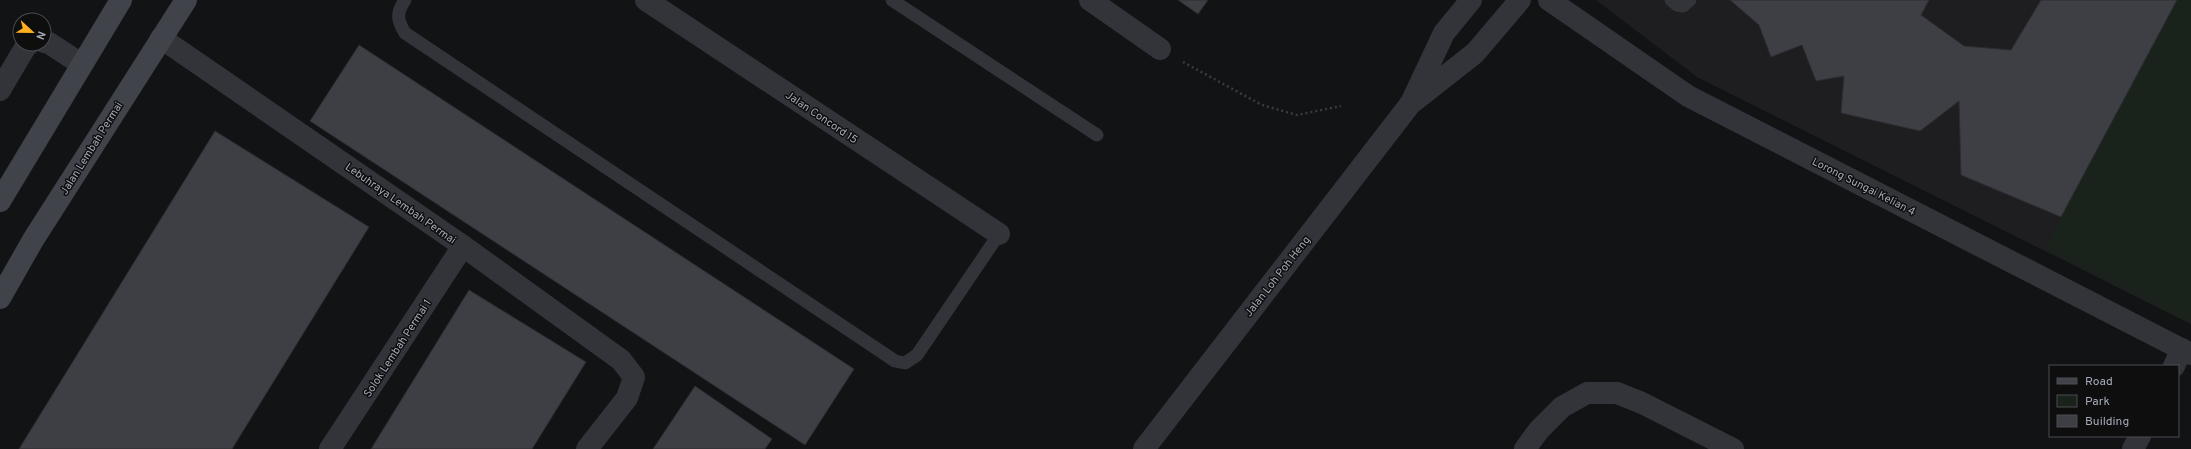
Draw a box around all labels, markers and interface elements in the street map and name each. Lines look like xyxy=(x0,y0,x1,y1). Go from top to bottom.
north arrow xyxy=(12,12,52,52)
text: N xyxy=(32,29,48,42)
street label: Jalan Concord 15 xyxy=(783,88,860,147)
street label: Jalan Lembah Permai xyxy=(58,99,126,198)
street label: Lorong Sungai Kelian 4 xyxy=(1809,155,1918,219)
street label: Lebuhraya Lembah Permai xyxy=(342,160,459,247)
street label: Jalan Loh Poh Heng xyxy=(1242,233,1314,320)
street label: Solok Lembah Permai 1 xyxy=(361,297,435,400)
legend xyxy=(2049,365,2179,437)
text: Road xyxy=(2085,374,2113,390)
text: Park xyxy=(2085,394,2110,410)
text: Building xyxy=(2085,414,2129,430)

